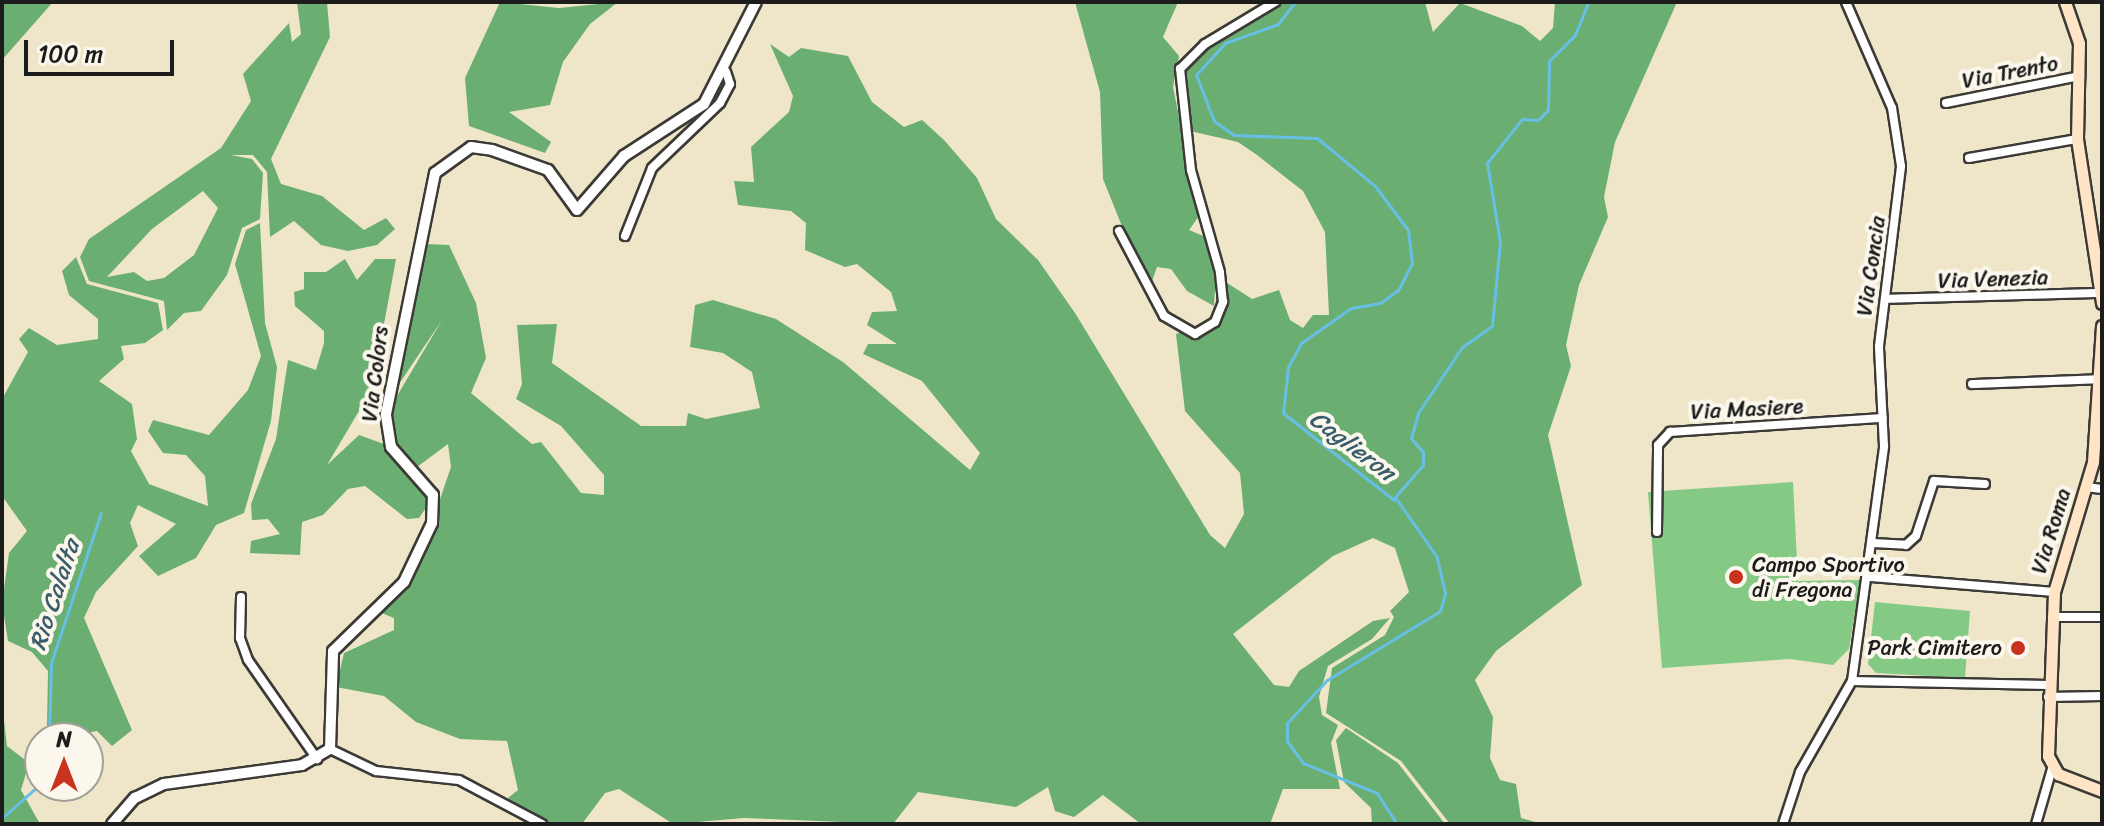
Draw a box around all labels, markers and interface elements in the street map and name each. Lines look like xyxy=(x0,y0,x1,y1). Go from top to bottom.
scale bar xyxy=(28,24,178,74)
text: 100 m xyxy=(38,33,103,75)
street label: Via Trento xyxy=(1959,50,2061,94)
street label: Via Concia xyxy=(1851,214,1891,318)
street label: Via Venezia xyxy=(1938,264,2048,294)
street label: Via Colors xyxy=(356,325,394,423)
street label: Via Masiere xyxy=(1690,393,1804,425)
water label: Caglieron xyxy=(1304,405,1400,487)
street label: Via Roma xyxy=(2025,485,2077,577)
water label: Rio Calalta xyxy=(24,536,86,654)
place label: Campo Sportivo di Fregona xyxy=(1752,551,1904,602)
marker: Campo Sportivo di Fregona xyxy=(1727,568,1745,586)
place label: Park Cimitero xyxy=(1868,635,2002,661)
marker: Park Cimitero xyxy=(2009,639,2027,657)
text: N xyxy=(56,720,72,759)
north arrow xyxy=(24,722,104,802)

